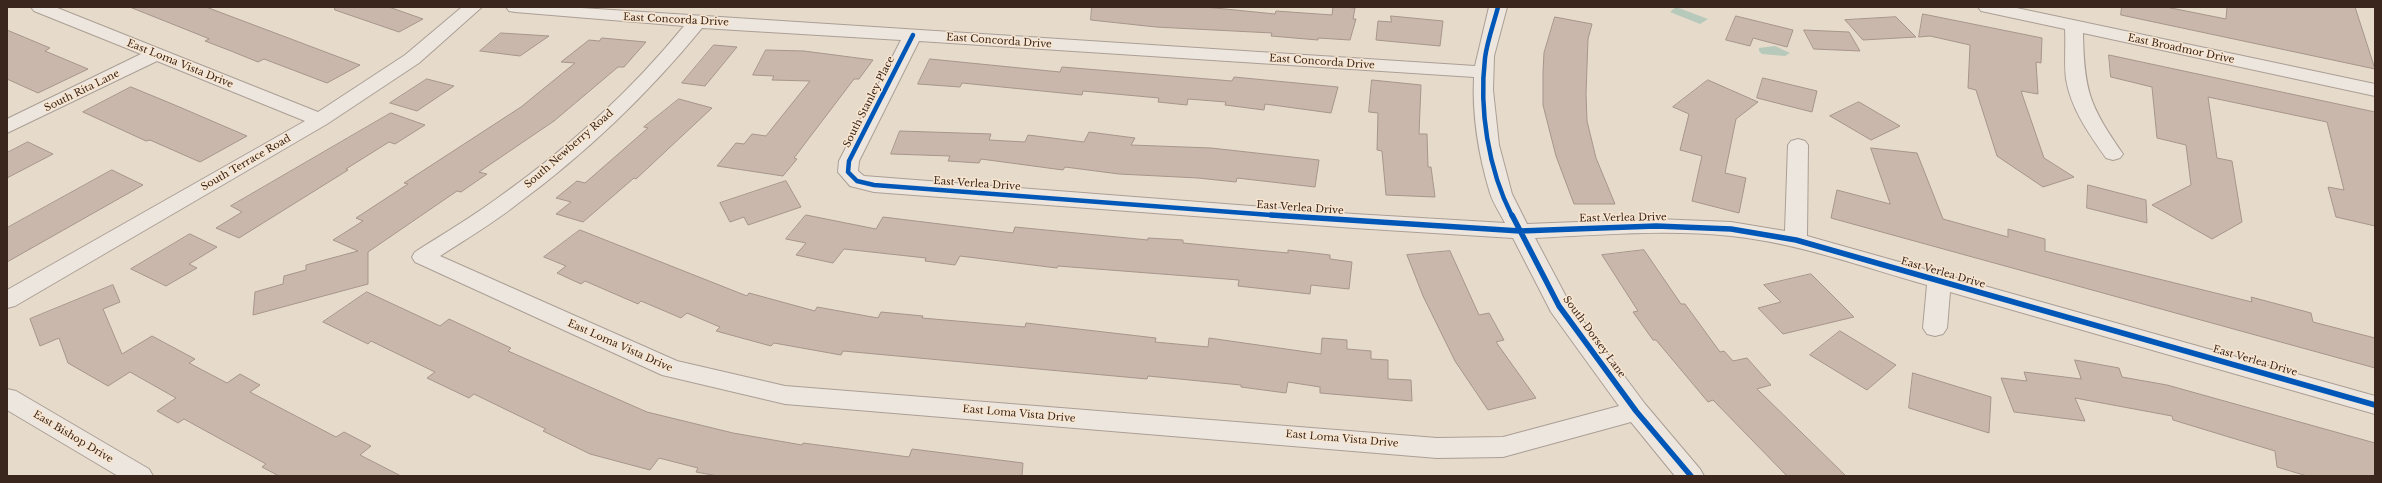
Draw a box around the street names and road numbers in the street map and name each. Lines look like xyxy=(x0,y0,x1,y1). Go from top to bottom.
street label: East Concorda Drive xyxy=(623,11,729,29)
street label: East Concorda Drive xyxy=(946,31,1052,51)
street label: East Broadmor Drive xyxy=(2127,32,2235,66)
street label: East Loma Vista Drive xyxy=(125,37,235,91)
street label: East Concorda Drive xyxy=(1269,52,1375,72)
street label: South Stanley Place xyxy=(841,54,897,150)
street label: South Rita Lane xyxy=(42,68,122,114)
street label: South Newberry Road xyxy=(522,107,616,191)
street label: South Terrace Road xyxy=(199,132,293,194)
street label: East Verlea Drive xyxy=(933,175,1021,193)
street label: East Verlea Drive xyxy=(1256,199,1344,217)
street label: East Verlea Drive xyxy=(1579,211,1667,225)
street label: East Verlea Drive xyxy=(1899,255,1987,291)
street label: South Dorsey Lane xyxy=(1560,294,1628,380)
street label: East Loma Vista Drive xyxy=(566,317,674,375)
street label: East Verlea Drive xyxy=(2211,343,2299,379)
street label: East Loma Vista Drive xyxy=(962,403,1076,425)
street label: East Bishop Drive xyxy=(31,408,115,466)
street label: East Loma Vista Drive xyxy=(1285,428,1399,450)

